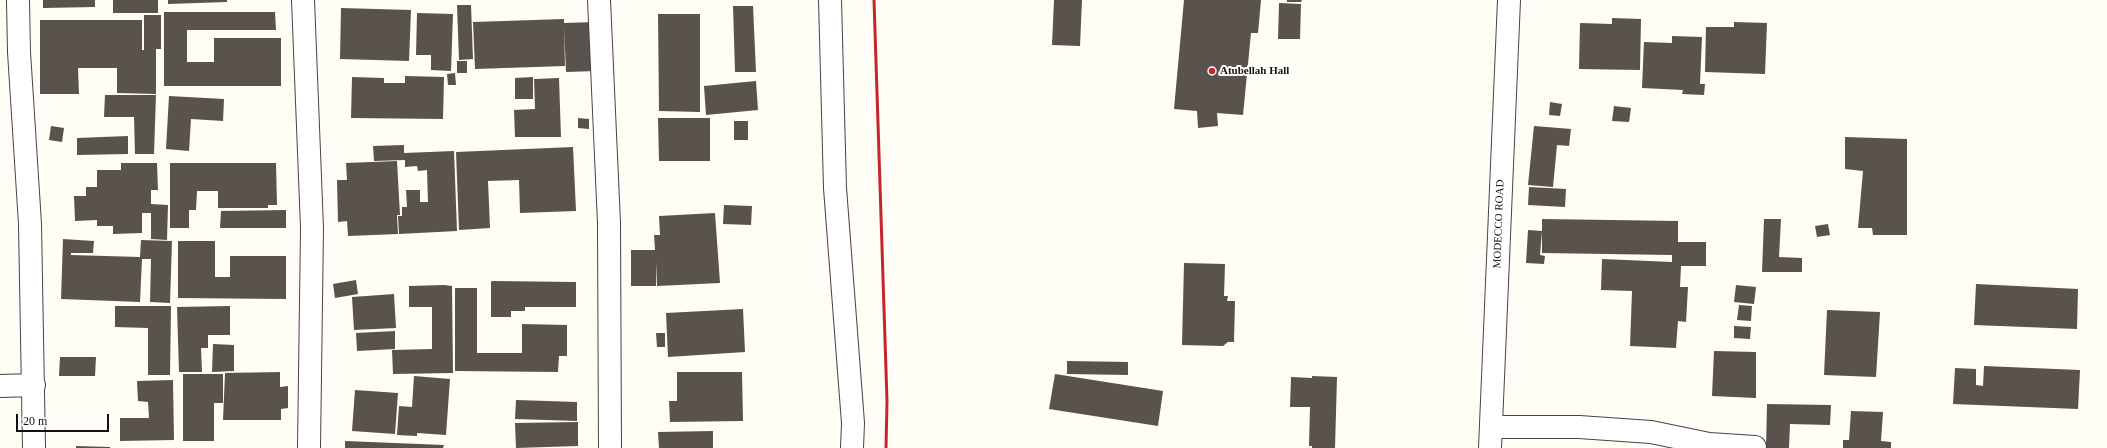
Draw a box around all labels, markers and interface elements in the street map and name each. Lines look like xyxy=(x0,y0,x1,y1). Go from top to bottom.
place label: Atubellah Hall xyxy=(1220,64,1289,78)
marker: Atubellah Hall xyxy=(1207,66,1217,76)
street label: MODECCO ROAD xyxy=(1491,179,1507,269)
scale bar xyxy=(18,406,111,432)
text: 20 m xyxy=(23,414,47,428)

